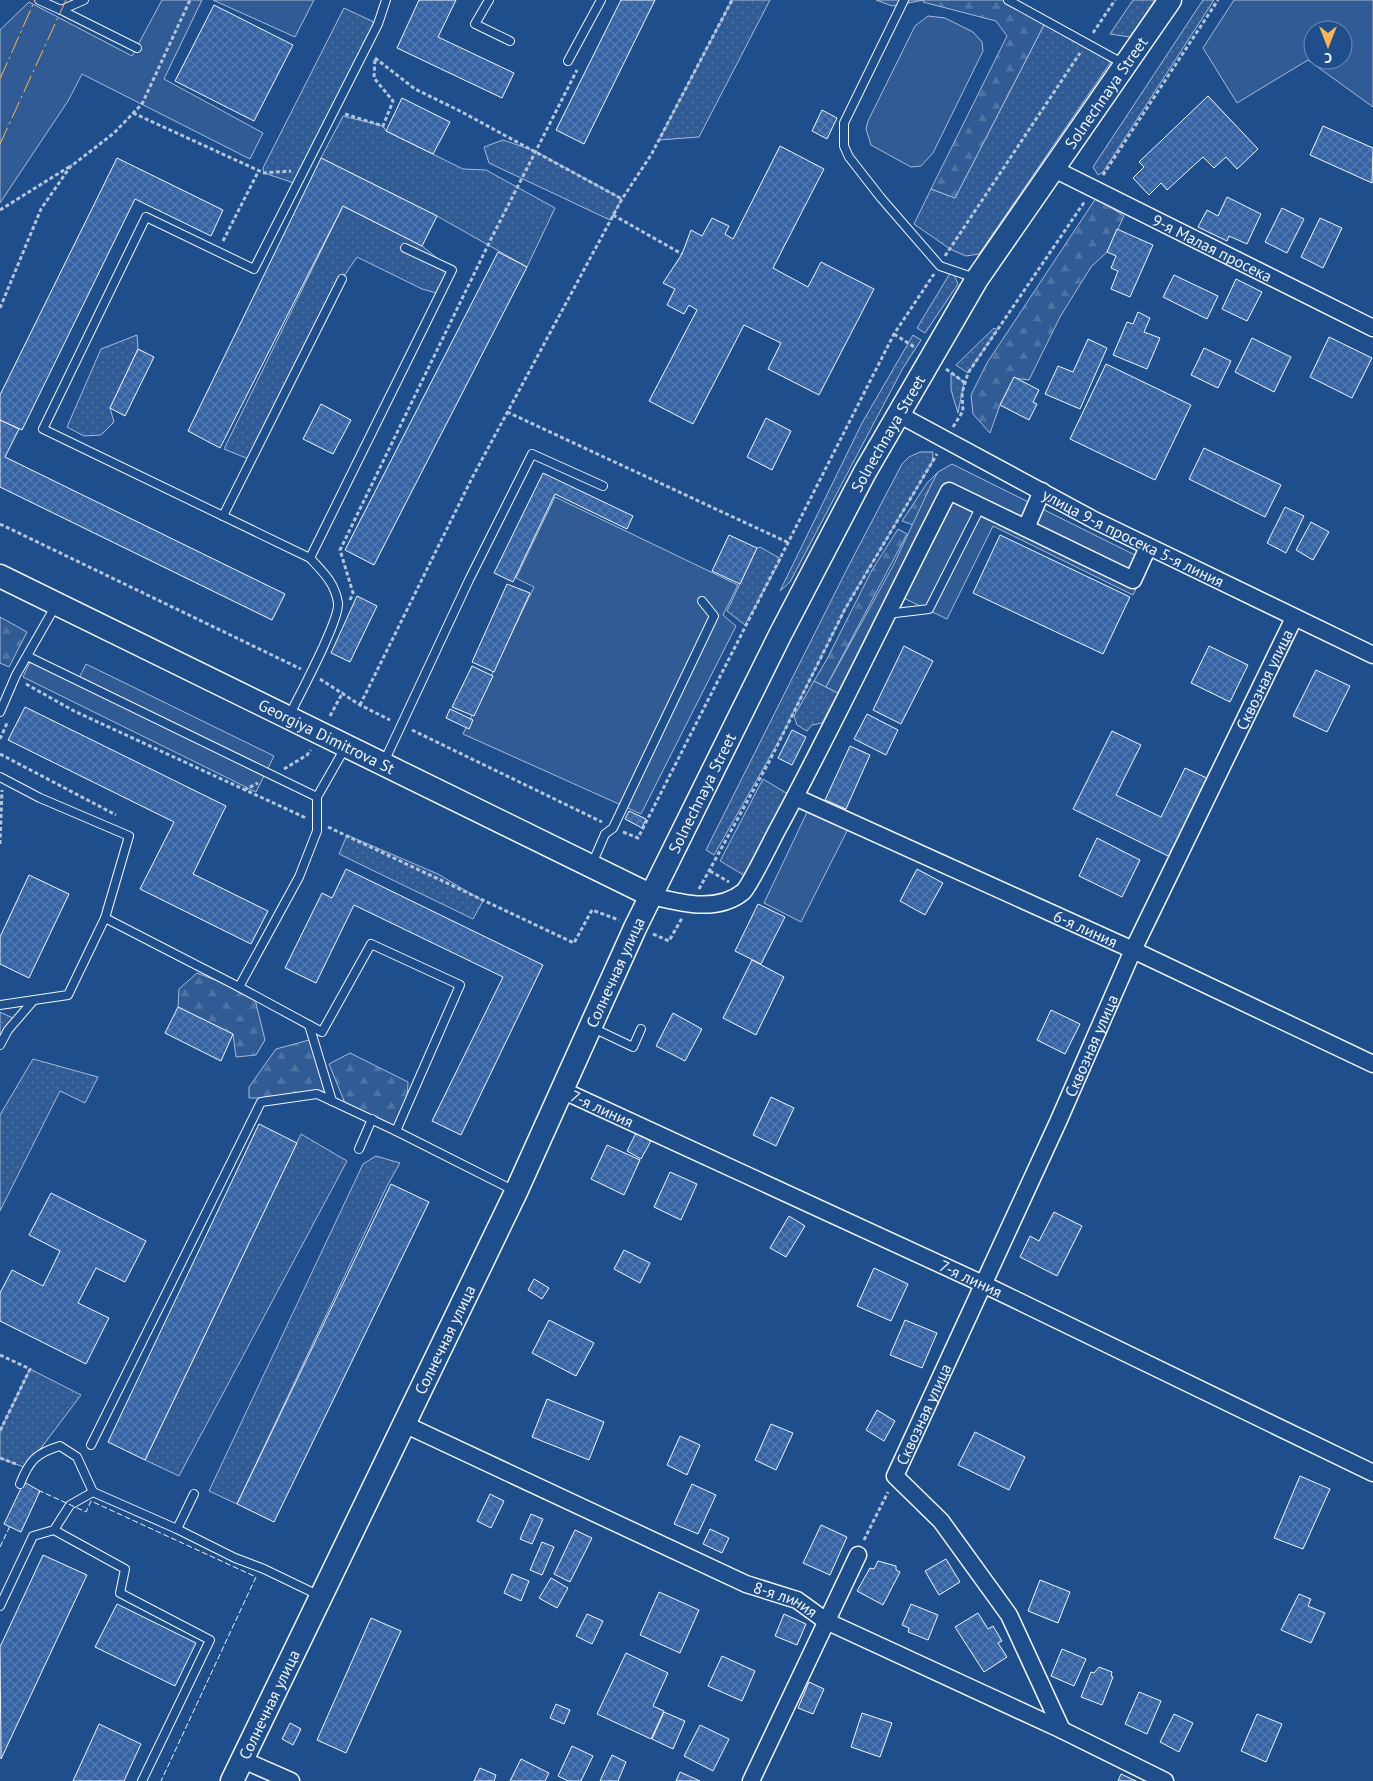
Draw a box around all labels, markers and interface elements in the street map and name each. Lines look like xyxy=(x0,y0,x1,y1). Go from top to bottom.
north arrow xyxy=(1303,20,1353,70)
street label: Solnechnaya Street xyxy=(1060,32,1152,152)
text: С xyxy=(1324,49,1332,67)
street label: 9-я Малая просека xyxy=(1149,210,1275,286)
street label: Solnechnaya Street xyxy=(846,371,929,495)
street label: улица 9-я просека 5-я линия xyxy=(1039,484,1227,591)
street label: Сквозная улица xyxy=(1231,626,1297,733)
street label: Georgiya Dimitrova St xyxy=(255,694,399,779)
street label: Solnechnaya Street xyxy=(664,729,740,857)
street label: 6-я линия xyxy=(1050,905,1121,952)
street label: Солнечная улица xyxy=(582,914,649,1031)
street label: Сквозная улица xyxy=(1060,991,1122,1100)
street label: 7-я линия xyxy=(567,1085,637,1132)
street label: 7-я линия xyxy=(936,1255,1006,1302)
street label: Солнечная улица xyxy=(410,1282,480,1398)
street label: Сквозная улица xyxy=(891,1360,955,1468)
street label: 8-я линия xyxy=(751,1577,822,1622)
street label: Солнечная улица xyxy=(234,1647,304,1762)

